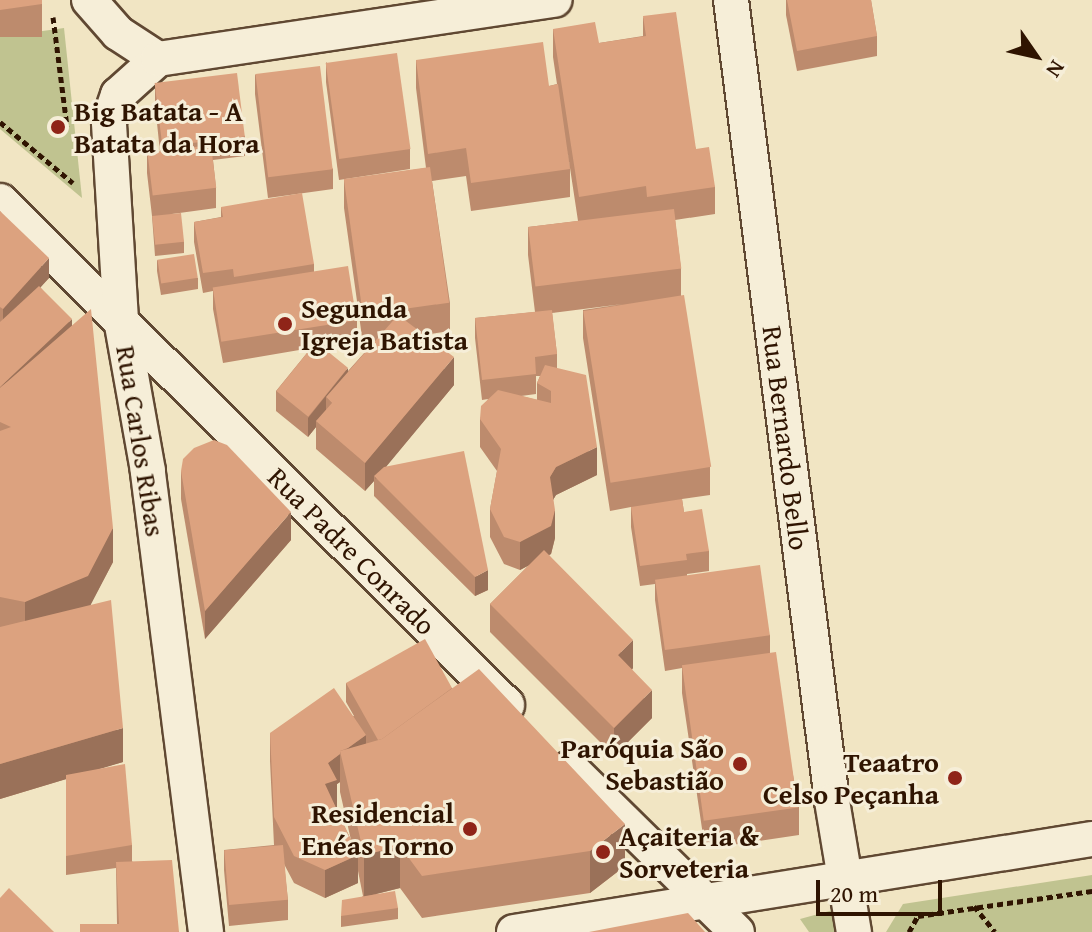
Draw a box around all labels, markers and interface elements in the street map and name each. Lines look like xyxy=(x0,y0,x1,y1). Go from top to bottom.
north arrow xyxy=(996,16,1076,96)
text: N xyxy=(1039,54,1073,84)
place label: Big Batata - A Batata da Hora xyxy=(74,94,260,160)
marker: Big Batata - A Batata da Hora xyxy=(49,118,67,136)
place label: Segunda Igreja Batista xyxy=(301,291,468,357)
marker: Segunda Igreja Batista xyxy=(276,315,294,333)
street label: Rua Bernardo Bello xyxy=(756,324,816,552)
street label: Rua Carlos Ribas xyxy=(109,343,173,539)
street label: Rua Padre Conrado xyxy=(261,460,443,642)
place label: Paróquia São Sebastião xyxy=(561,731,724,797)
place label: Teaatro Celso Peçanha xyxy=(763,745,939,811)
marker: Paróquia São Sebastião xyxy=(731,755,749,773)
marker: Teaatro Celso Peçanha xyxy=(946,769,964,787)
place label: Residencial Enéas Torno xyxy=(302,796,454,862)
place label: Açaiteria & Sorveteria xyxy=(619,819,759,885)
marker: Residencial Enéas Torno xyxy=(461,820,479,838)
marker: Açaiteria & Sorveteria xyxy=(594,843,612,861)
scale bar xyxy=(820,864,946,914)
text: 20 m xyxy=(830,876,878,911)

